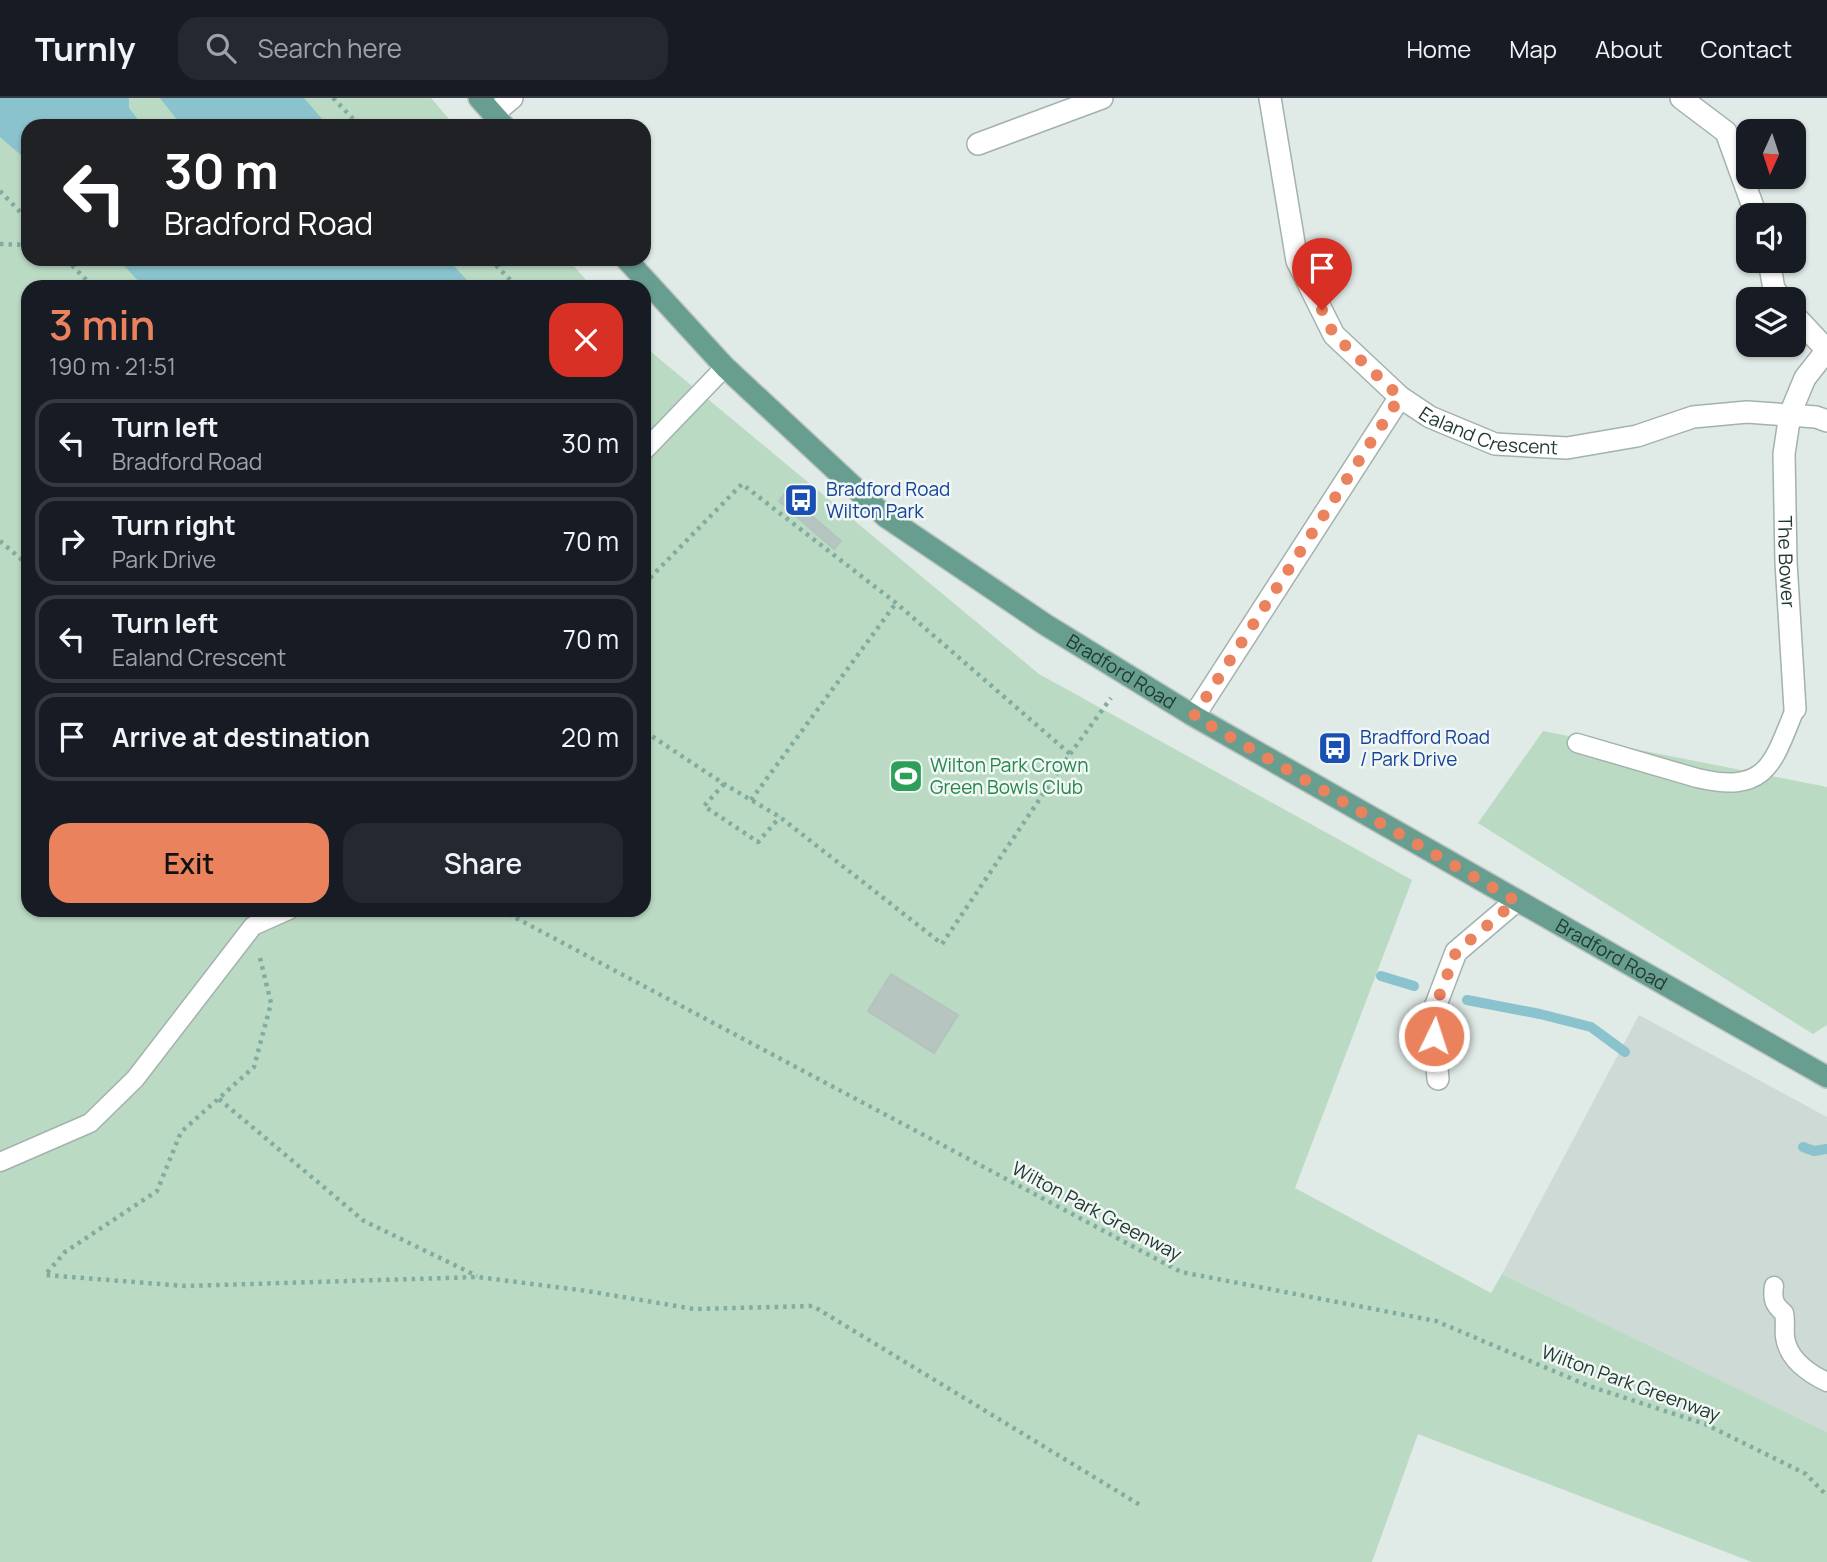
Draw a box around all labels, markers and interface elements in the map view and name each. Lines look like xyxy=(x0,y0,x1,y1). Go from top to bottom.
search box xyxy=(178,17,668,80)
text: Turnly xyxy=(35,26,136,71)
icon: search xyxy=(202,29,240,67)
text: Search here xyxy=(258,30,402,66)
text: Home xyxy=(1406,32,1471,65)
text: Map xyxy=(1509,32,1557,65)
text: About xyxy=(1595,32,1663,65)
text: Contact xyxy=(1701,32,1792,65)
north arrow xyxy=(1736,119,1806,189)
map controls xyxy=(1736,119,1806,357)
text: 30 m xyxy=(164,137,279,204)
icon: left xyxy=(49,147,140,238)
text: Bradford Road xyxy=(164,201,373,245)
button: sound xyxy=(1736,203,1806,273)
pin xyxy=(1292,238,1352,310)
icon: arrive xyxy=(1303,249,1341,287)
button: layers xyxy=(1736,287,1806,357)
text: 3 min xyxy=(49,295,155,353)
button: close xyxy=(549,303,623,377)
text: 190 m · 21:51 xyxy=(49,350,176,382)
street label: Ealand Crescent xyxy=(1414,400,1559,460)
text: Turn left xyxy=(112,409,219,445)
icon: left xyxy=(53,424,91,462)
text: 30 m xyxy=(562,425,619,461)
text: Bradford Road xyxy=(112,445,262,477)
place label: Bradford Road Wilton Park xyxy=(826,476,950,524)
bus stop icon: Bradford Road Wilton Park xyxy=(782,481,820,519)
text: Turn right xyxy=(112,507,236,543)
street label: The Bower xyxy=(1772,515,1802,609)
icon: right xyxy=(53,522,91,560)
text: 70 m xyxy=(563,523,619,559)
text: Park Drive xyxy=(112,543,216,575)
text: Turn left xyxy=(112,605,219,641)
icon: left xyxy=(53,620,91,658)
text: 70 m xyxy=(563,621,619,657)
street label: Bradford Road xyxy=(1062,628,1181,715)
text: Ealand Crescent xyxy=(112,641,286,673)
icon: arrive xyxy=(53,718,91,756)
text: Arrive at destination xyxy=(112,719,370,755)
text: 20 m xyxy=(561,719,619,755)
place label: Bradfford Road / Park Drive xyxy=(1360,724,1490,772)
bus stop icon: Bradfford Road / Park Drive xyxy=(1316,729,1354,767)
place label: Wilton Park Crown Green Bowls Club xyxy=(930,752,1088,800)
sports icon: Wilton Park Crown Green Bowls Club xyxy=(887,757,925,795)
button: Exit xyxy=(49,823,329,903)
button: Share xyxy=(343,823,623,903)
street label: Bradford Road xyxy=(1551,912,1672,996)
position arrow xyxy=(1397,999,1471,1073)
street label: Wilton Park Greenway xyxy=(1008,1155,1186,1267)
street label: Wilton Park Greenway xyxy=(1538,1339,1724,1427)

